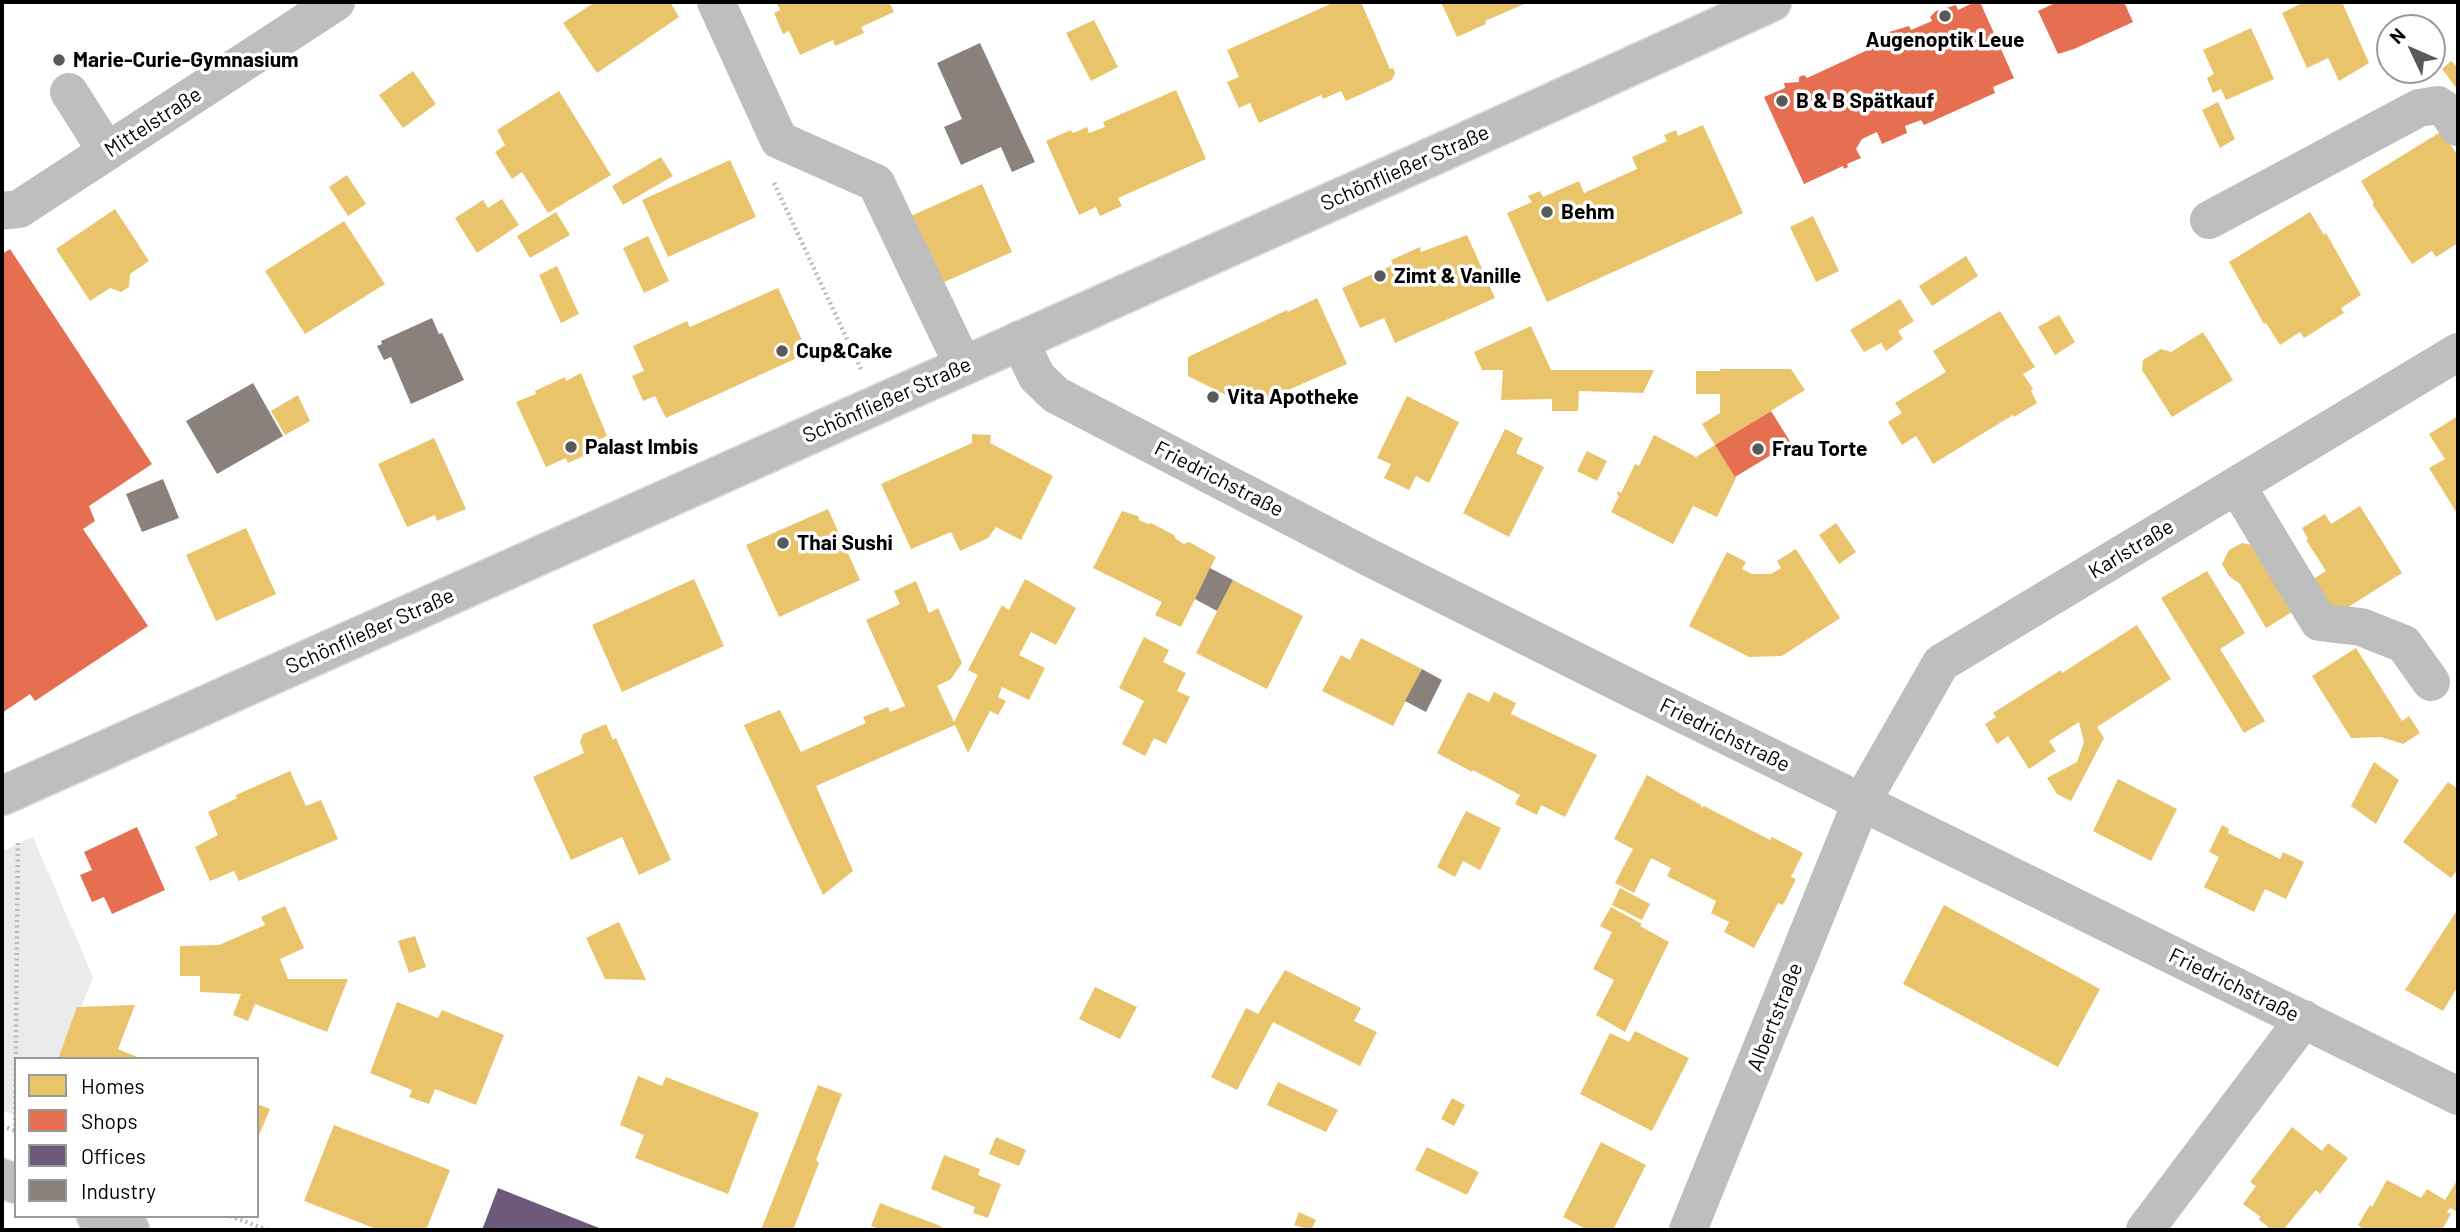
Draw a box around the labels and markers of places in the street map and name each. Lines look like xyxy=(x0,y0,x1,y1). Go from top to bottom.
marker: Augenoptik Leue xyxy=(1937,8,1953,24)
place label: Augenoptik Leue xyxy=(1866,27,2024,53)
place label: Marie-Curie-Gymnasium xyxy=(73,47,299,73)
marker: Marie-Curie-Gymnasium xyxy=(51,52,67,68)
place label: B & B Spätkauf xyxy=(1796,88,1934,114)
marker: B & B Spätkauf xyxy=(1774,93,1790,109)
place label: Behm xyxy=(1561,199,1615,225)
marker: Behm xyxy=(1539,204,1555,220)
place label: Zimt & Vanille xyxy=(1394,263,1521,289)
marker: Zimt & Vanille xyxy=(1372,268,1388,284)
place label: Cup&Cake xyxy=(796,338,892,364)
marker: Cup&Cake xyxy=(774,343,790,359)
place label: Vita Apotheke xyxy=(1227,384,1359,410)
marker: Vita Apotheke xyxy=(1205,389,1221,405)
place label: Palast Imbis xyxy=(585,434,698,460)
place label: Frau Torte xyxy=(1772,436,1867,462)
marker: Palast Imbis xyxy=(563,439,579,455)
marker: Frau Torte xyxy=(1750,441,1766,457)
place label: Thai Sushi xyxy=(797,530,893,556)
marker: Thai Sushi xyxy=(775,535,791,551)

